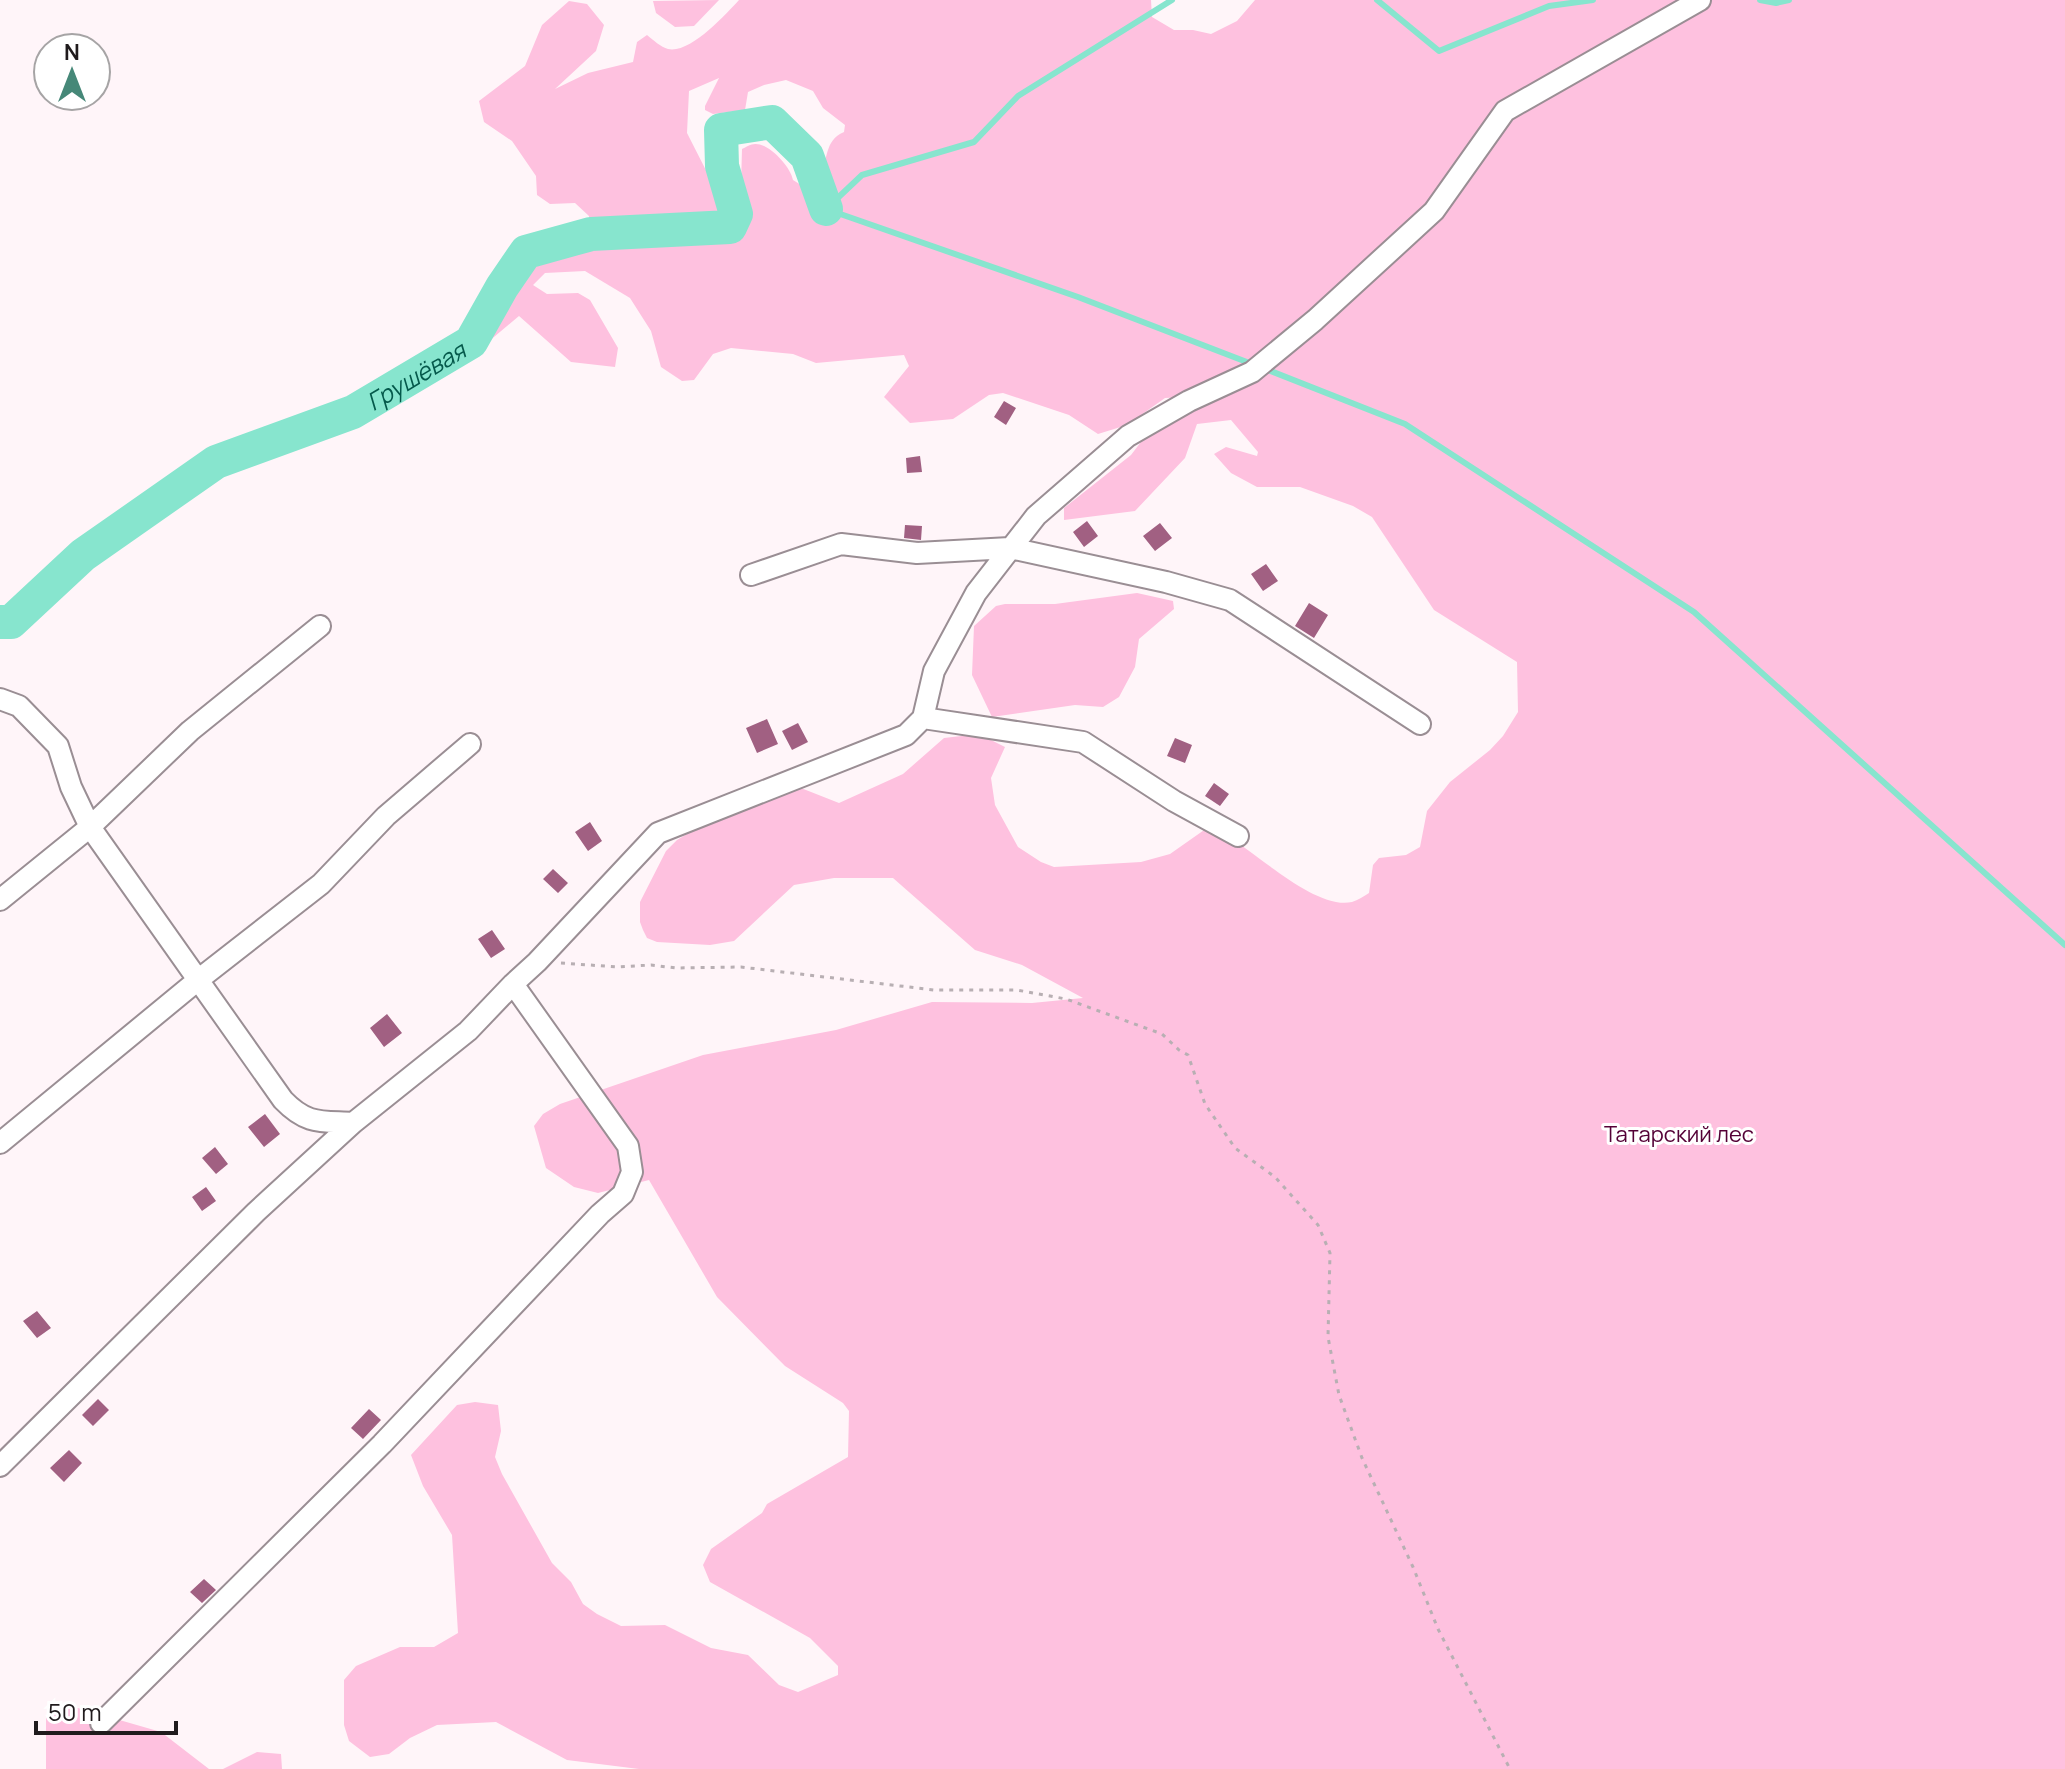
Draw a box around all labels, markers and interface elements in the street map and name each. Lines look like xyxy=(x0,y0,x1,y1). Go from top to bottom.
north arrow xyxy=(32,32,112,112)
text: N xyxy=(64,37,80,67)
water label: Грушёвая xyxy=(360,332,472,417)
park label: Татарский лес xyxy=(1604,1119,1754,1149)
scale bar xyxy=(36,1685,176,1735)
text: 50 m xyxy=(48,1695,102,1728)

